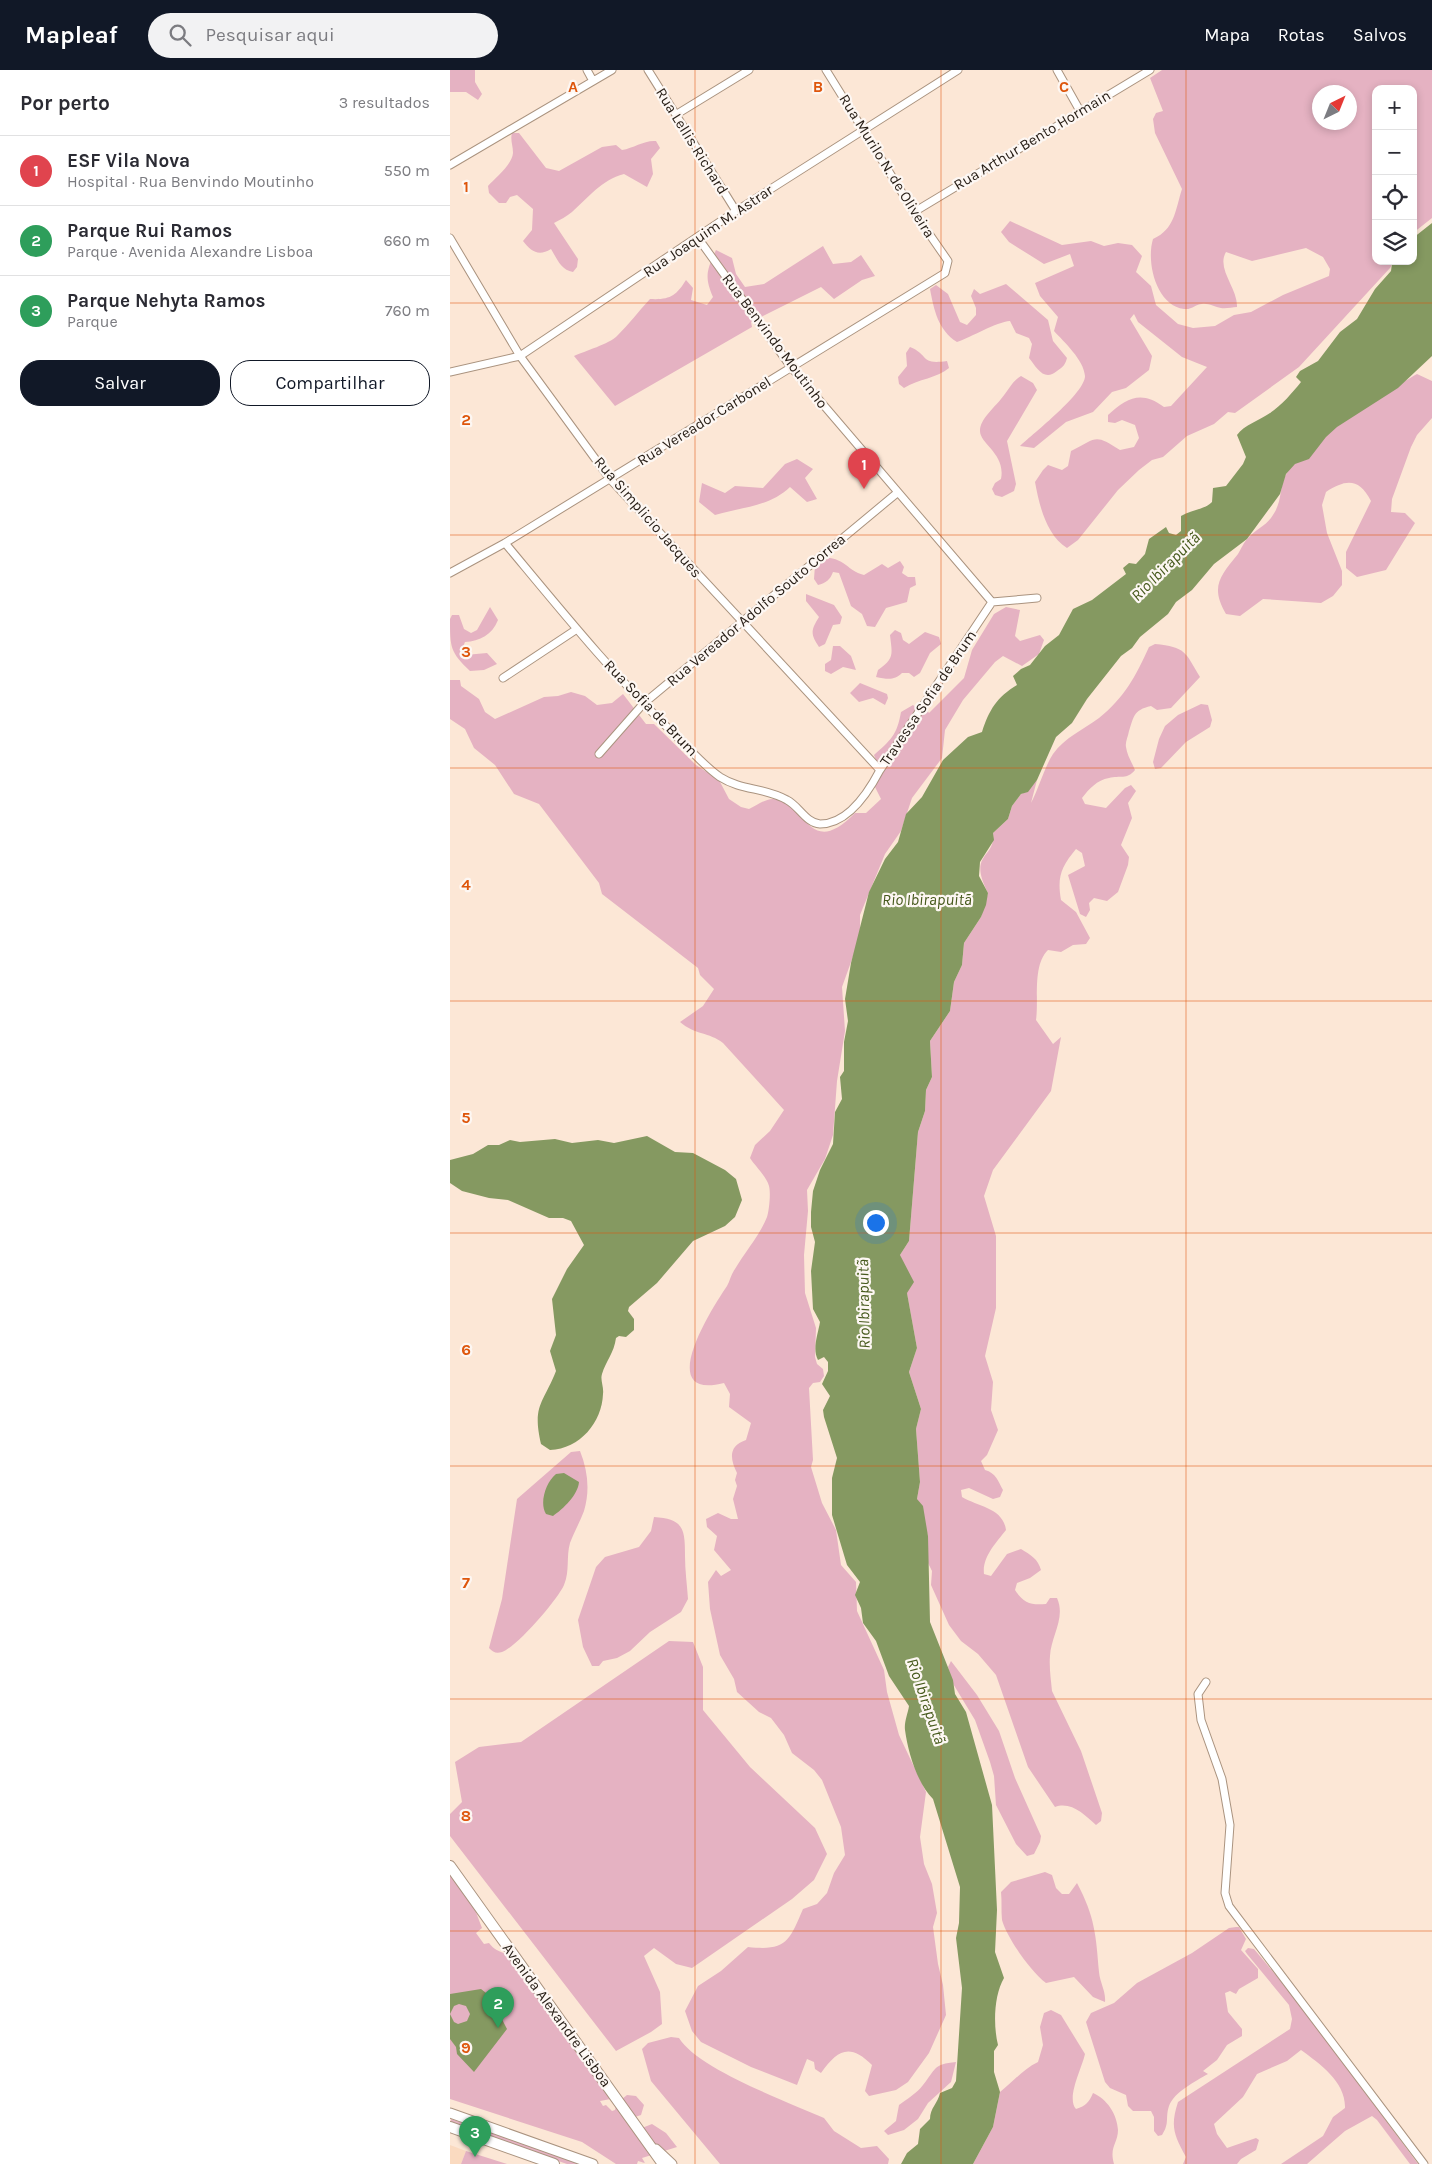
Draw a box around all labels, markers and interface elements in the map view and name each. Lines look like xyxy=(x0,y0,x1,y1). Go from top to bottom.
search box xyxy=(148,13,498,58)
text: Mapleaf xyxy=(25,21,118,49)
icon: search xyxy=(166,21,194,49)
text: Pesquisar aqui xyxy=(206,24,335,46)
text: Mapa xyxy=(1204,24,1250,46)
text: Rotas xyxy=(1278,24,1325,46)
text: Salvos xyxy=(1353,24,1407,46)
text: A xyxy=(568,77,578,96)
text: B xyxy=(813,77,823,96)
text: C xyxy=(1059,77,1069,96)
street label: Rua Lellis Richard xyxy=(652,84,732,198)
north arrow xyxy=(1312,85,1357,130)
map controls xyxy=(1372,85,1417,265)
button: + xyxy=(1372,85,1417,130)
street label: Rua Arthur Bento Hormain xyxy=(950,86,1114,194)
text: Por perto xyxy=(20,91,110,115)
street label: Rua Murilo N. de Oliveira xyxy=(835,91,939,241)
text: 3 resultados xyxy=(339,93,430,112)
button: − xyxy=(1372,130,1417,175)
text: ESF Vila Nova xyxy=(67,150,190,172)
text: 1 xyxy=(33,161,39,180)
text: 550 m xyxy=(384,161,430,180)
text: Hospital · Rua Benvindo Moutinho xyxy=(67,172,314,191)
button: locate xyxy=(1372,175,1417,220)
text: 1 xyxy=(463,177,469,196)
street label: Rua Joaquim M. Astrar xyxy=(640,181,777,281)
text: Parque Rui Ramos xyxy=(67,220,232,242)
button: layers xyxy=(1372,220,1417,265)
text: 2 xyxy=(31,231,41,250)
text: 660 m xyxy=(383,231,430,250)
text: Parque · Avenida Alexandre Lisboa xyxy=(67,242,313,261)
street label: Rua Benvindo Moutinho xyxy=(718,270,832,412)
text: Parque Nehyta Ramos xyxy=(67,290,266,312)
text: 3 xyxy=(31,301,41,320)
text: 760 m xyxy=(385,301,430,320)
text: Parque xyxy=(67,312,118,331)
button: Salvar xyxy=(20,360,220,406)
button: Compartilhar xyxy=(230,360,430,406)
street label: Rua Vereador Carbonel xyxy=(634,373,774,469)
text: 2 xyxy=(461,410,471,429)
pin: 1 xyxy=(848,448,880,489)
street label: Rua Simplicio Jacques xyxy=(591,453,705,581)
water label: Rio Ibirapuitã xyxy=(1127,528,1204,605)
street label: Rua Vereador Adolfo Souto Correa xyxy=(663,530,849,690)
street label: Travessa Sofia de Brum xyxy=(876,627,980,769)
text: 3 xyxy=(461,642,471,661)
street label: Rua Sofia de Brum xyxy=(600,656,702,760)
text: 4 xyxy=(461,875,471,894)
water label: Rio Ibirapuitã xyxy=(882,890,972,909)
text: 5 xyxy=(461,1108,471,1127)
your location xyxy=(863,1210,889,1236)
water label: Rio Ibirapuitã xyxy=(853,1259,874,1349)
text: 6 xyxy=(461,1340,471,1359)
text: 7 xyxy=(462,1573,470,1592)
water label: Rio Ibirapuitã xyxy=(903,1656,950,1747)
text: 8 xyxy=(461,1806,471,1825)
street label: Avenida Alexandre Lisboa xyxy=(499,1940,615,2090)
pin: 2 xyxy=(482,1987,514,2028)
text: 9 xyxy=(461,2038,471,2057)
pin: 3 xyxy=(459,2116,491,2157)

